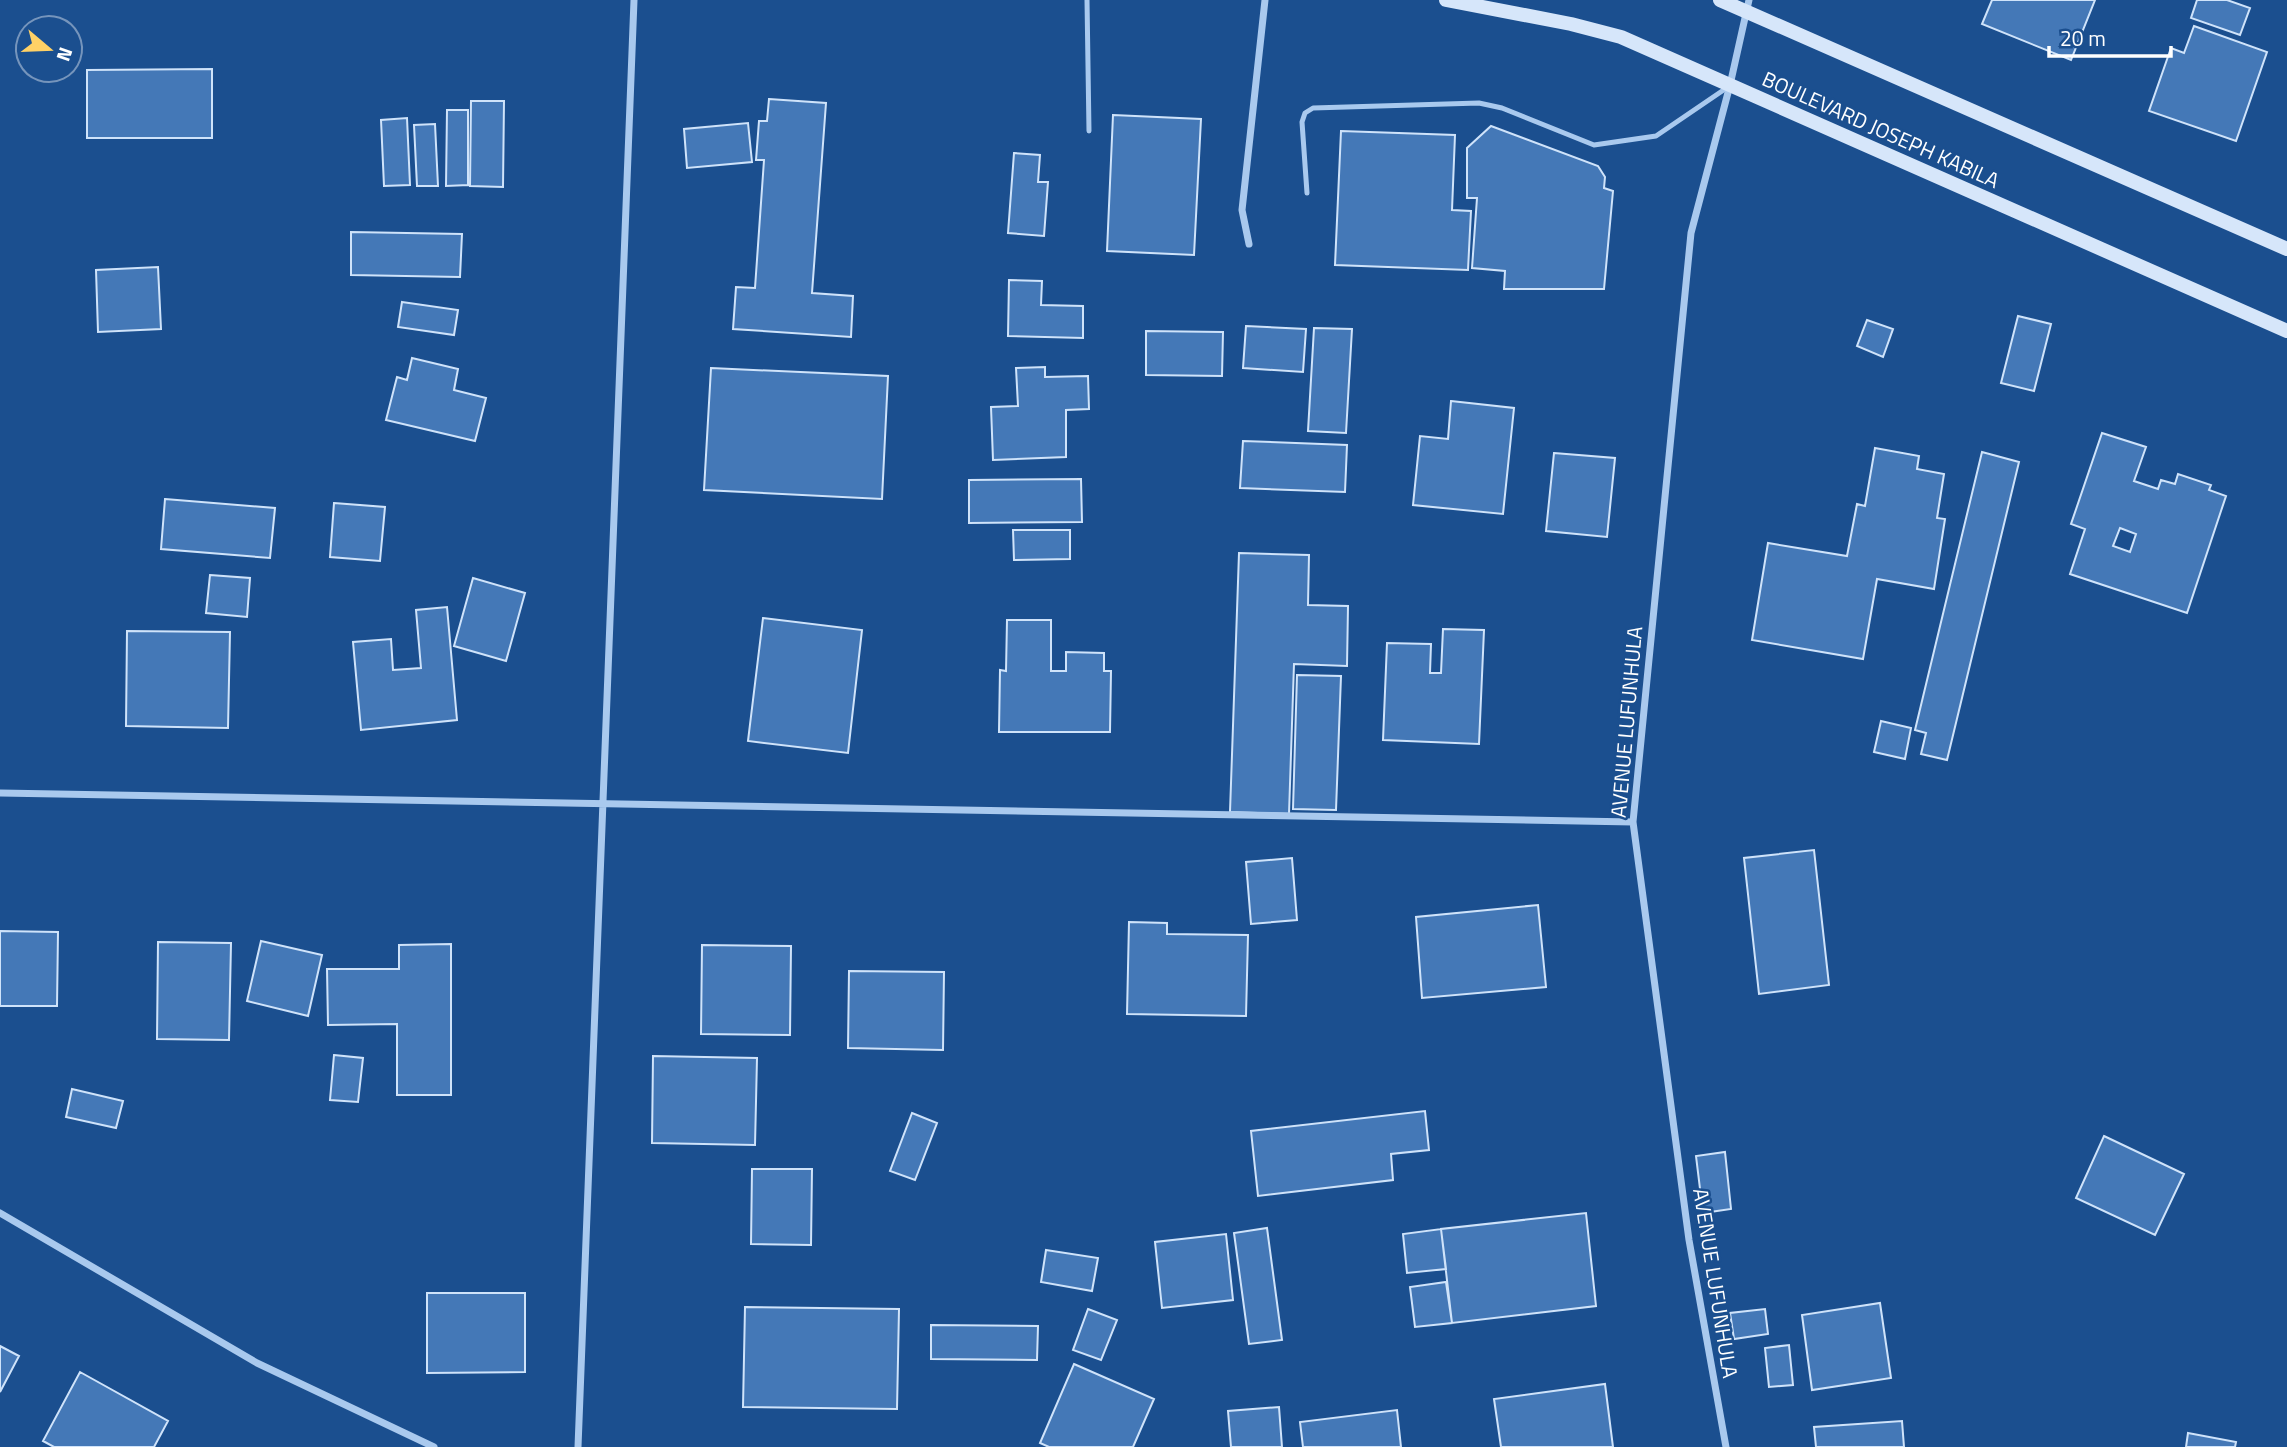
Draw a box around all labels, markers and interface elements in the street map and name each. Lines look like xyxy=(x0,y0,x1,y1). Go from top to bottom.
north arrow xyxy=(14,14,84,84)
scale bar xyxy=(2049,14,2172,58)
text: 20 m xyxy=(2060,22,2106,54)
text: N xyxy=(50,44,81,66)
street label: BOULEVARD JOSEPH KABILA xyxy=(1757,62,2005,196)
street label: AVENUE LUFUNHULA xyxy=(1602,624,1650,819)
street label: AVENUE LUFUNHULA xyxy=(1685,1186,1747,1381)

